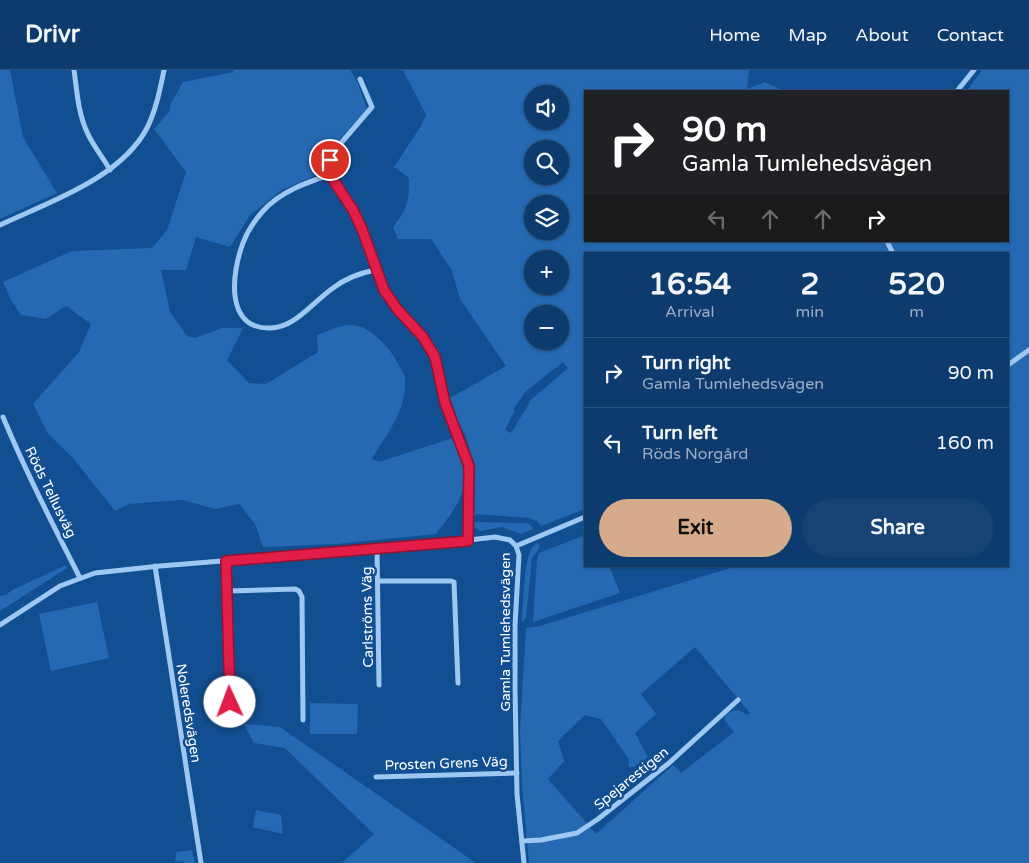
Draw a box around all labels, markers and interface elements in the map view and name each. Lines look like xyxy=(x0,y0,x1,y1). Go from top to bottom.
text: Drivr xyxy=(25,20,80,49)
text: Home xyxy=(709,24,760,46)
text: Map xyxy=(788,24,827,46)
text: About xyxy=(855,24,909,46)
text: Contact xyxy=(937,24,1004,46)
map controls xyxy=(524,85,569,350)
button: sound xyxy=(524,85,569,130)
text: 90 m xyxy=(682,109,767,151)
icon: right xyxy=(599,110,664,175)
pin xyxy=(309,139,351,181)
button: search xyxy=(524,140,569,185)
icon: arrive xyxy=(316,146,344,174)
text: Gamla Tumlehedsvägen xyxy=(682,151,932,177)
button: layers xyxy=(524,195,569,240)
icon: left xyxy=(703,205,731,233)
icon: ahead xyxy=(756,205,784,233)
icon: ahead xyxy=(809,205,837,233)
icon: right xyxy=(862,205,890,233)
button: + xyxy=(524,250,569,295)
text: 16:54 xyxy=(648,266,731,303)
text: 2 xyxy=(800,266,819,303)
text: 520 xyxy=(888,266,945,303)
text: Arrival xyxy=(665,302,715,322)
text: min xyxy=(796,302,824,322)
text: m xyxy=(909,302,924,322)
button: − xyxy=(524,305,569,350)
text: Turn right xyxy=(642,352,730,374)
icon: right xyxy=(599,359,627,387)
text: 90 m xyxy=(948,362,994,384)
text: Gamla Tumlehedsvägen xyxy=(642,374,824,394)
text: Turn left xyxy=(642,422,718,444)
icon: left xyxy=(599,429,627,457)
text: 160 m xyxy=(936,432,994,454)
street label: Röds Tellusväg xyxy=(21,444,80,541)
text: Röds Norgård xyxy=(642,444,748,464)
button: Exit xyxy=(599,499,792,557)
button: Share xyxy=(802,499,994,557)
street label: Gamla Tumlehedsvägen xyxy=(497,552,514,712)
street label: Carlströms Väg xyxy=(358,566,377,668)
street label: Noleredsvägen xyxy=(172,662,205,764)
position arrow xyxy=(203,675,255,727)
street label: Spejarestigen xyxy=(591,743,672,813)
street label: Prosten Grens Väg xyxy=(384,753,508,774)

